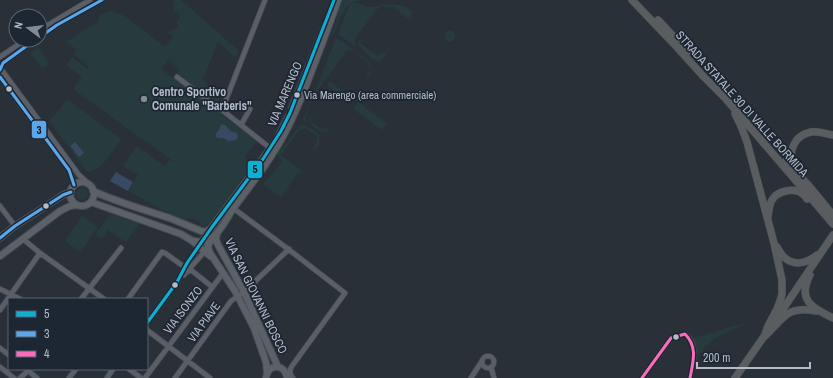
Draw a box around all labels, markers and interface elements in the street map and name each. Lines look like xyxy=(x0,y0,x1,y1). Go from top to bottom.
north arrow xyxy=(8,8,48,48)
text: N xyxy=(11,20,26,30)
street label: STRADA STATALE 30 DI VALLE BORMIDA xyxy=(672,28,812,181)
street label: VIA MARENGO xyxy=(264,59,306,129)
unlabelled marker xyxy=(4,84,14,94)
place label: Centro Sportivo Comunale "Barberis" xyxy=(152,84,252,114)
place label: Via Marengo (area commerciale) xyxy=(304,88,436,102)
marker: Via Marengo (area commerciale) xyxy=(292,90,302,100)
marker: Centro Sportivo Comunale "Barberis" xyxy=(139,94,149,104)
line badge: 3 xyxy=(31,120,47,139)
text: 3 xyxy=(36,123,42,137)
line badge: 5 xyxy=(247,160,263,179)
text: 5 xyxy=(252,162,258,176)
unlabelled marker xyxy=(41,201,51,211)
street label: VIA SAN GIOVANNI BOSCO xyxy=(221,236,291,357)
unlabelled marker xyxy=(170,280,180,290)
street label: VIA ISONZO xyxy=(160,283,206,337)
legend xyxy=(8,298,148,370)
street label: VIA PIAVE xyxy=(184,299,224,345)
text: 5 xyxy=(44,306,50,322)
text: 3 xyxy=(44,326,49,342)
unlabelled marker xyxy=(671,332,681,342)
scale bar xyxy=(697,344,810,370)
text: 4 xyxy=(44,346,50,362)
text: 200 m xyxy=(703,350,730,366)

